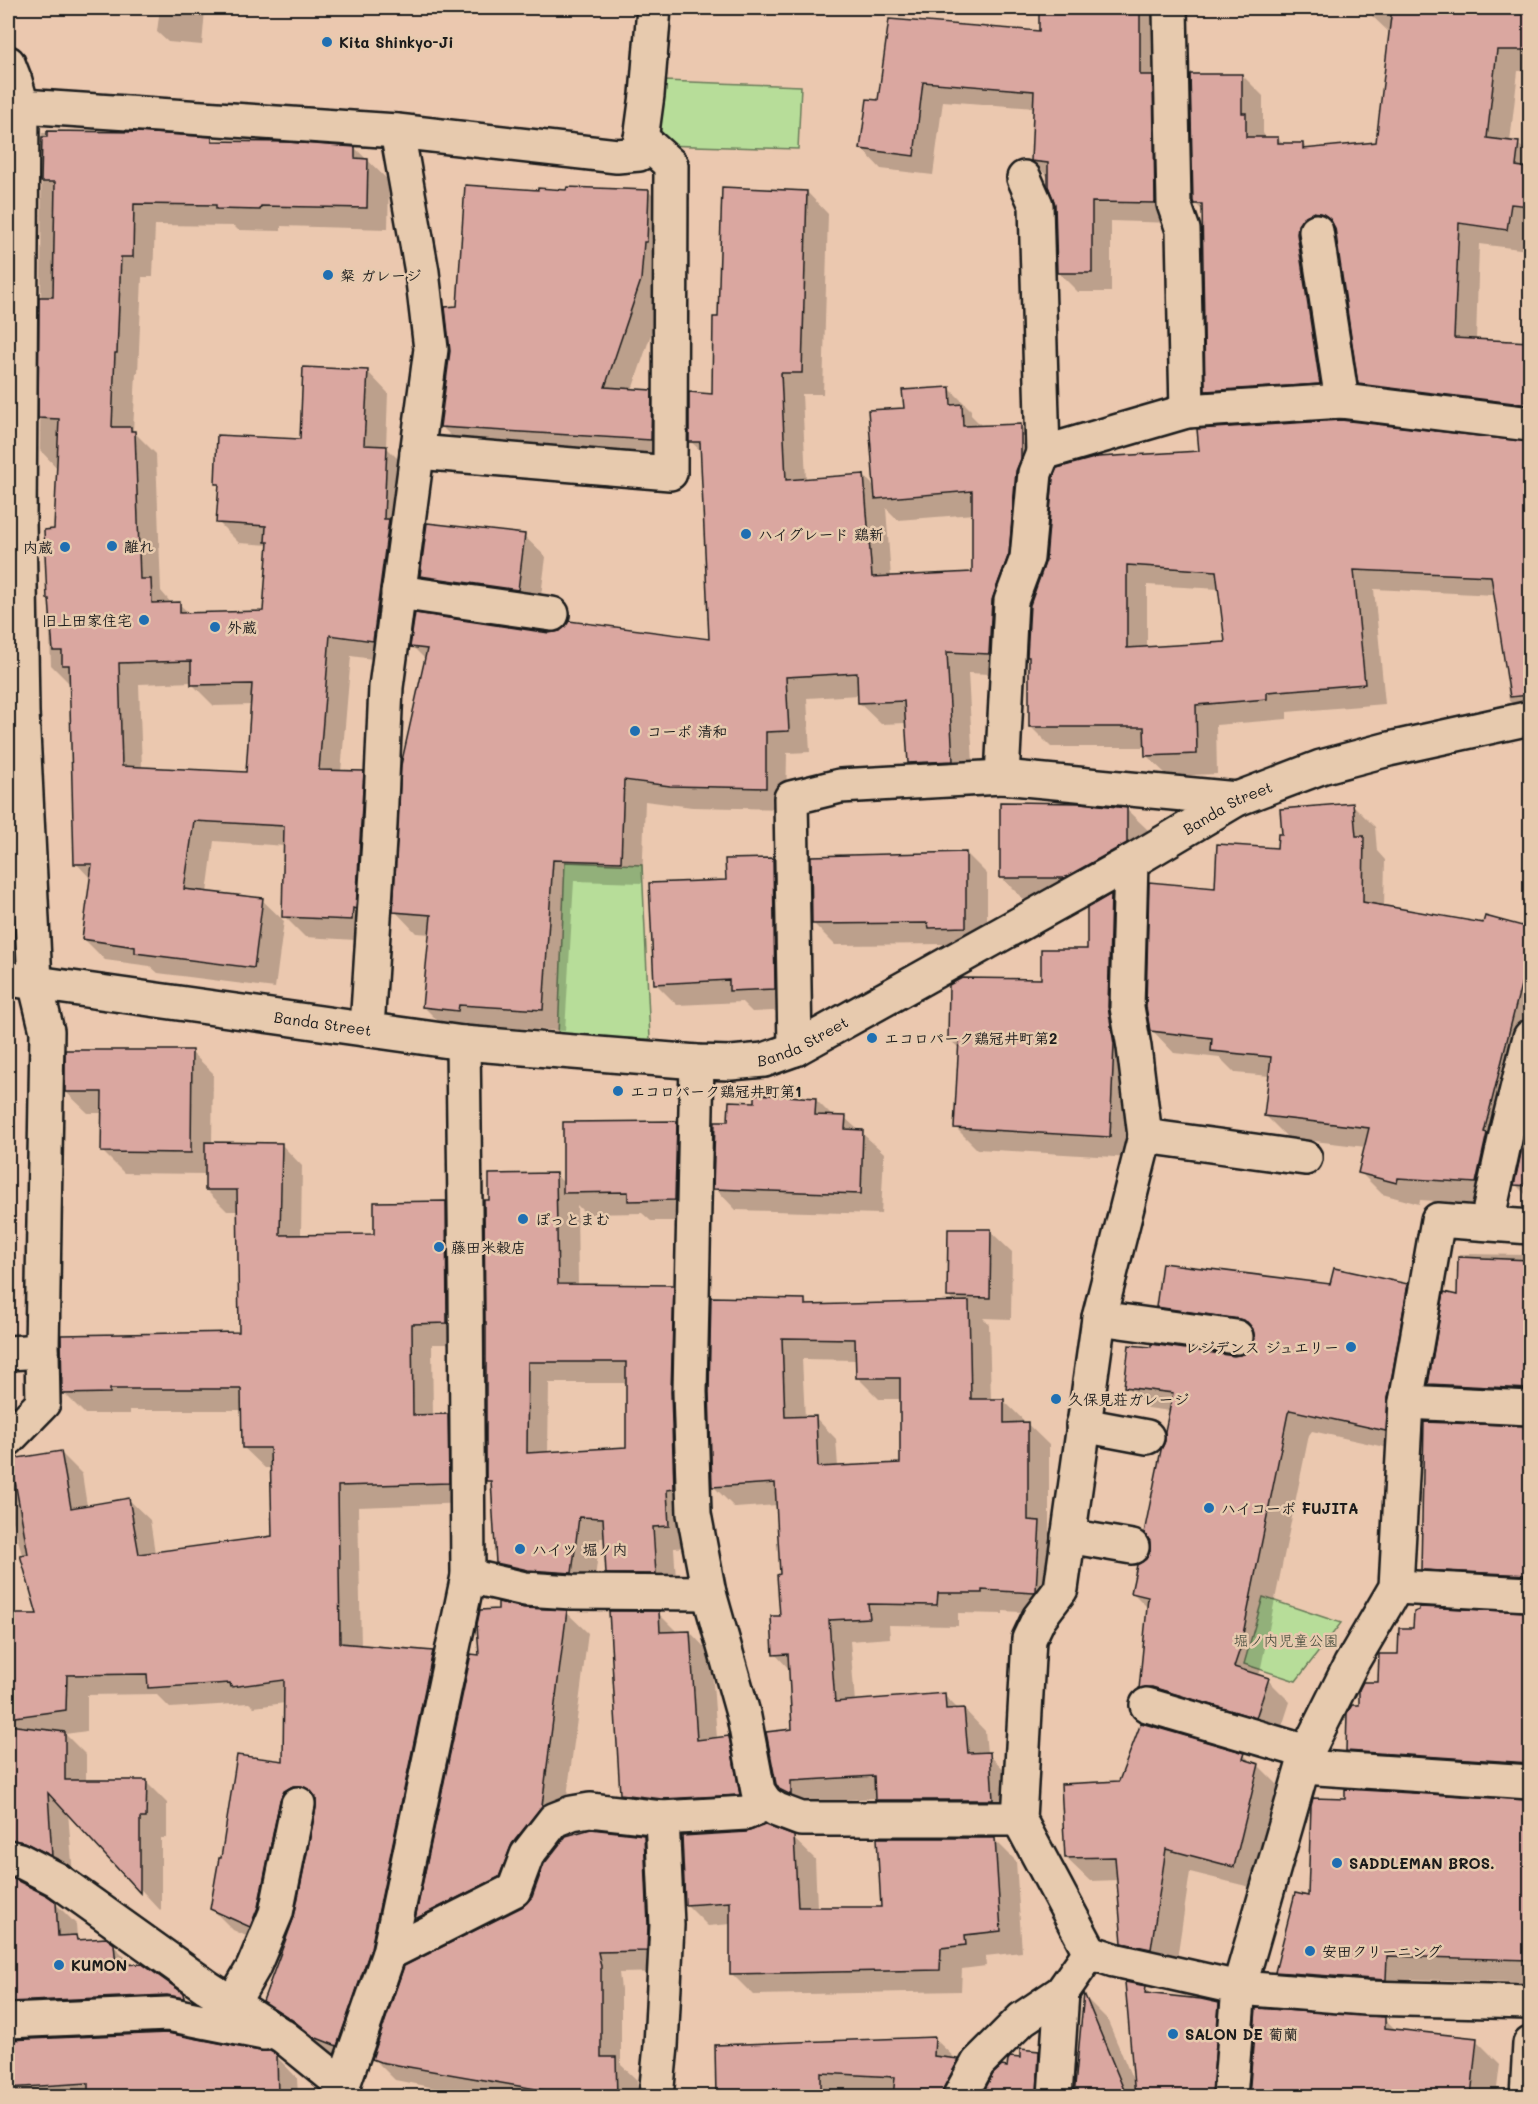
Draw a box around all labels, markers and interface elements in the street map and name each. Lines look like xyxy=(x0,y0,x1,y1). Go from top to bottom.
place label: Kita Shinkyo-Ji xyxy=(339,32,454,52)
marker: Kita Shinkyo-Ji xyxy=(320,35,334,49)
place label: 粲 ガレージ xyxy=(340,265,421,285)
marker: 粲 ガレージ xyxy=(321,268,335,282)
place label: ハイグレード 鶏新 xyxy=(758,524,884,544)
marker: ハイグレード 鶏新 xyxy=(739,527,753,541)
place label: 離れ xyxy=(124,536,154,556)
place label: 内蔵 xyxy=(23,537,53,557)
marker: 離れ xyxy=(105,539,119,553)
marker: 内蔵 xyxy=(58,540,72,554)
place label: 旧上田家住宅 xyxy=(42,610,132,630)
marker: 旧上田家住宅 xyxy=(137,613,151,627)
place label: 外蔵 xyxy=(227,617,257,637)
marker: 外蔵 xyxy=(208,620,222,634)
place label: コーポ 清和 xyxy=(647,721,727,741)
marker: コーポ 清和 xyxy=(628,724,642,738)
street label: Banda Street xyxy=(1179,776,1275,839)
street label: Banda Street xyxy=(273,1007,373,1040)
street label: Banda Street xyxy=(756,1012,851,1071)
place label: エコロパーク鶏冠井町第2 xyxy=(884,1028,1057,1048)
marker: エコロパーク鶏冠井町第2 xyxy=(865,1031,879,1045)
place label: エコロパーク鶏冠井町第1 xyxy=(630,1081,802,1101)
marker: エコロパーク鶏冠井町第1 xyxy=(611,1084,625,1098)
place label: ぽっとまむ xyxy=(535,1209,610,1229)
marker: ぽっとまむ xyxy=(516,1212,530,1226)
place label: 藤田米穀店 xyxy=(451,1237,526,1257)
marker: 藤田米穀店 xyxy=(432,1240,446,1254)
place label: レジデンス ジュエリー xyxy=(1185,1337,1339,1357)
marker: レジデンス ジュエリー xyxy=(1344,1340,1358,1354)
place label: 久保見荘ガレージ xyxy=(1068,1389,1189,1409)
marker: 久保見荘ガレージ xyxy=(1049,1392,1063,1406)
place label: ハイコーポ FUJITA xyxy=(1221,1498,1358,1518)
marker: ハイコーポ FUJITA xyxy=(1202,1501,1216,1515)
place label: ハイツ 堀ノ内 xyxy=(532,1539,627,1559)
marker: ハイツ 堀ノ内 xyxy=(513,1542,527,1556)
park label: 堀ノ内児童公園 xyxy=(1233,1630,1339,1650)
place label: SADDLEMAN BROS. xyxy=(1349,1853,1495,1873)
marker: SADDLEMAN BROS. xyxy=(1330,1856,1344,1870)
place label: 安田クリーニング xyxy=(1322,1941,1442,1961)
marker: 安田クリーニング xyxy=(1303,1944,1317,1958)
place label: KUMON xyxy=(71,1955,127,1975)
marker: KUMON xyxy=(52,1958,66,1972)
place label: SALON DE 葡蘭 xyxy=(1185,2024,1298,2044)
marker: SALON DE 葡蘭 xyxy=(1166,2027,1180,2041)

